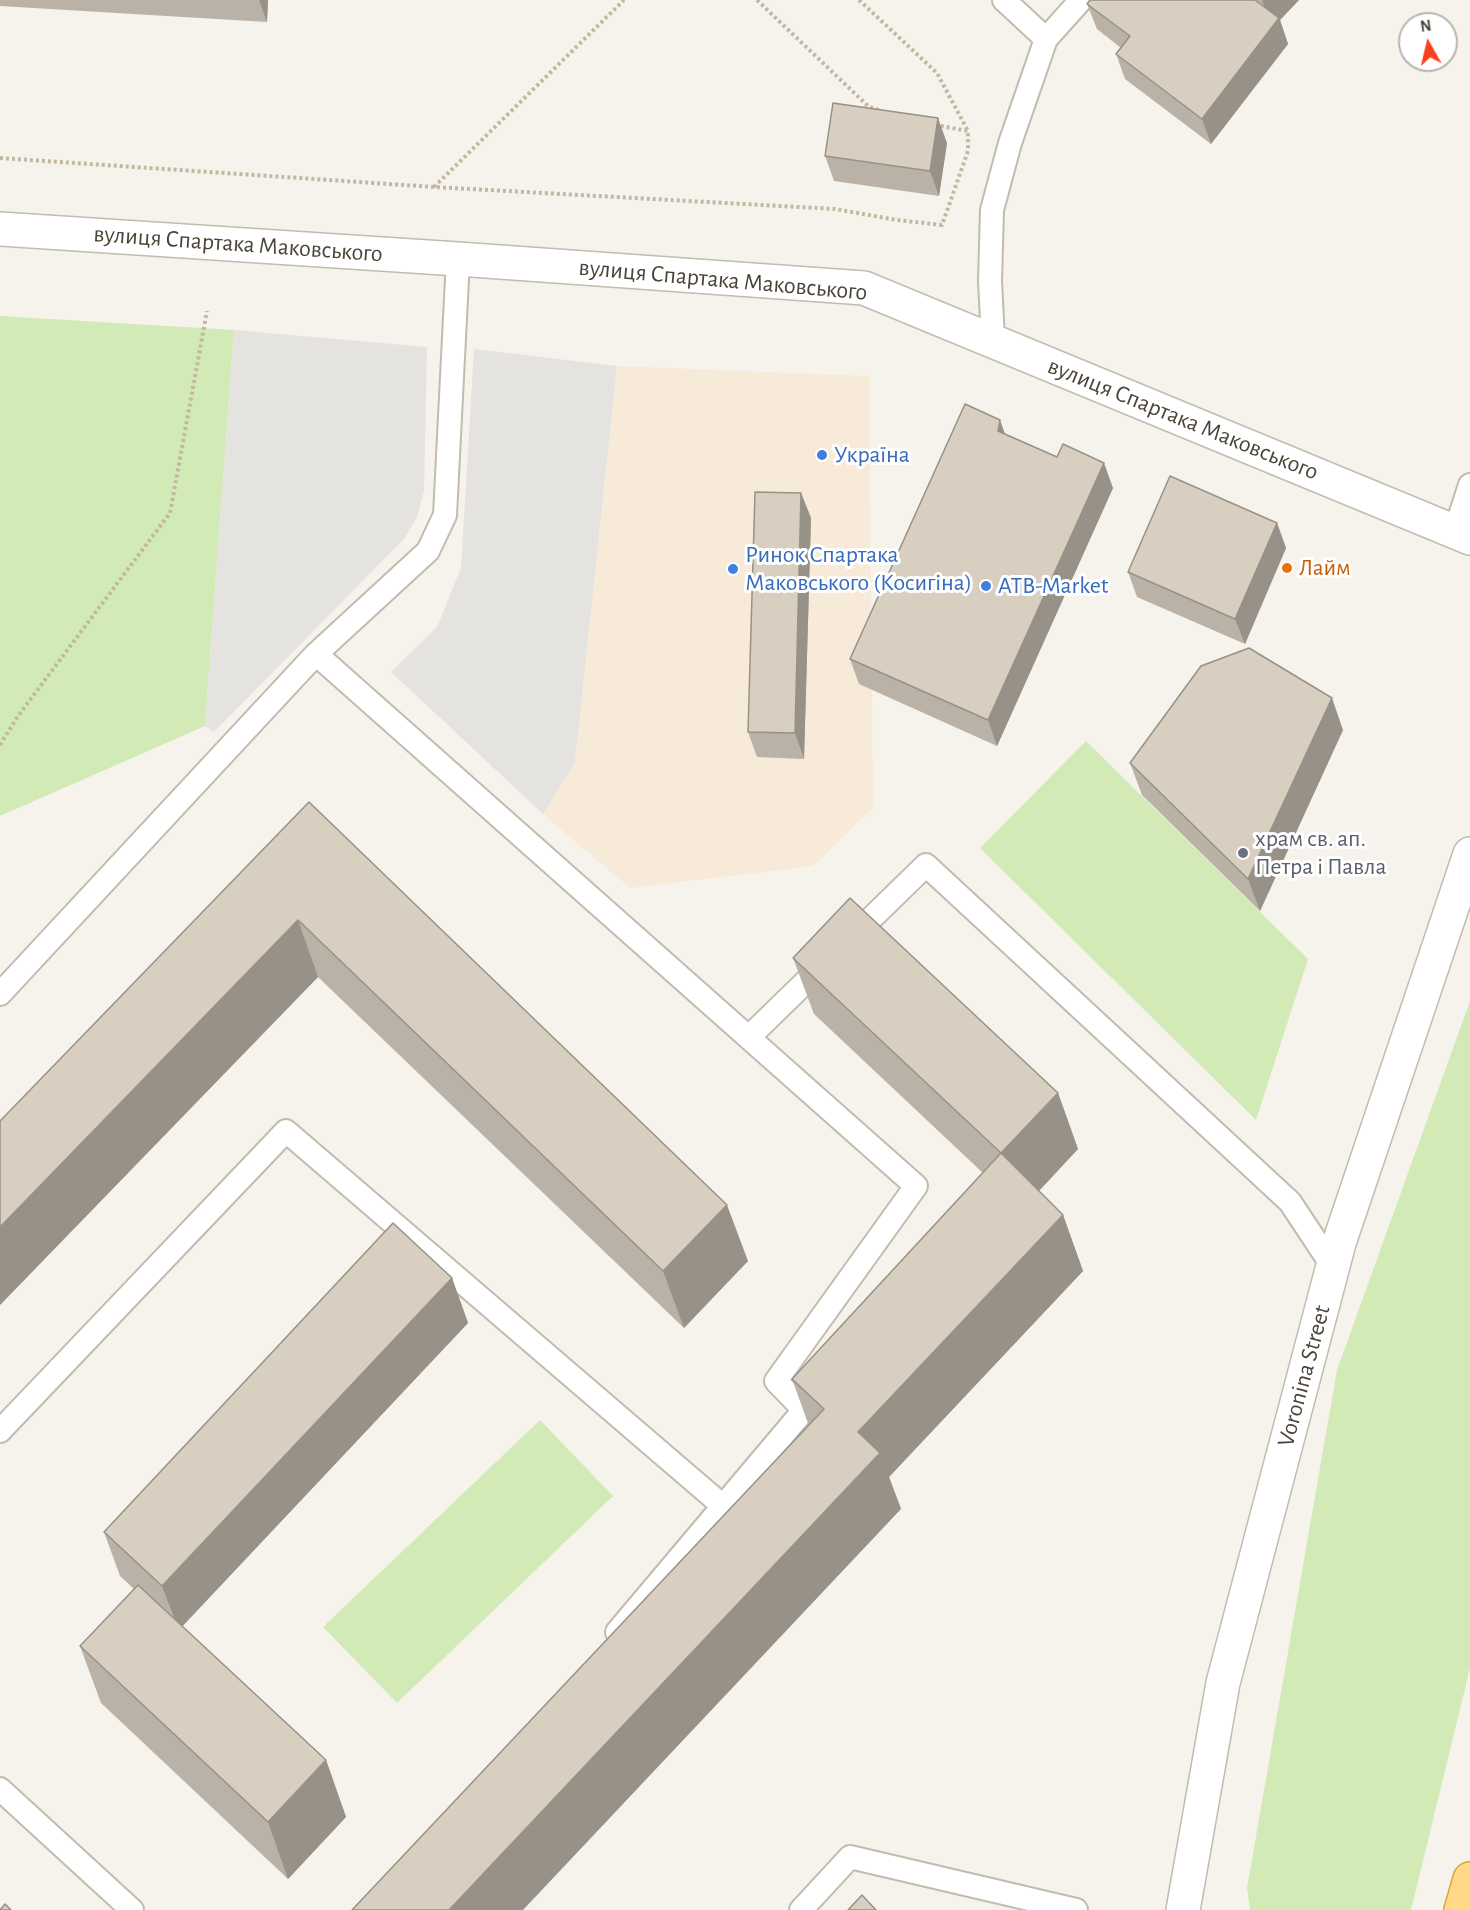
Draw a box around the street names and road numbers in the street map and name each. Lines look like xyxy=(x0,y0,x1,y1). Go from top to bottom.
street label: вулиця Спартака Маковського xyxy=(93,220,383,268)
street label: вулиця Спартака Маковського xyxy=(577,253,869,307)
street label: вулиця Спартака Маковського xyxy=(1043,351,1323,487)
street label: Voronina Street xyxy=(1271,1302,1337,1450)

